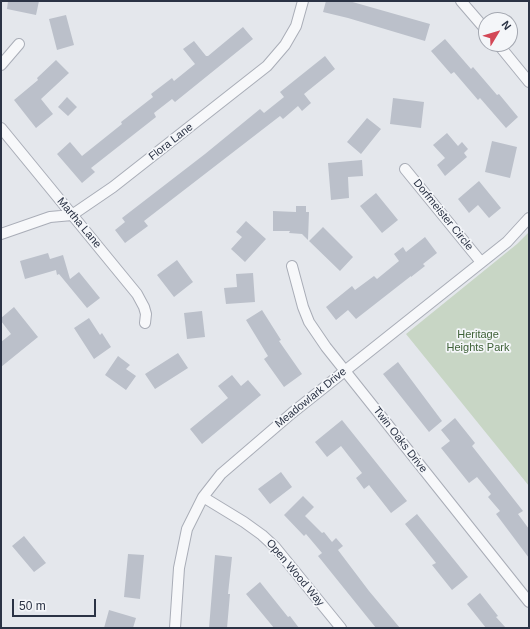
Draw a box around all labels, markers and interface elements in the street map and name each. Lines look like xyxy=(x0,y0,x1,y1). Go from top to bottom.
north arrow xyxy=(478,12,518,52)
text: N xyxy=(499,18,514,32)
street label: Flora Lane xyxy=(146,121,196,163)
street label: Dorfmeister Circle xyxy=(410,177,476,253)
street label: Martha Lane xyxy=(54,195,104,251)
park label: Heritage Heights Park xyxy=(447,328,509,354)
street label: Meadowlark Drive xyxy=(273,365,349,431)
street label: Twin Oaks Drive xyxy=(370,404,430,476)
street label: Open Wood Way xyxy=(263,537,327,609)
scale bar xyxy=(14,591,98,617)
text: 50 m xyxy=(19,599,46,613)

